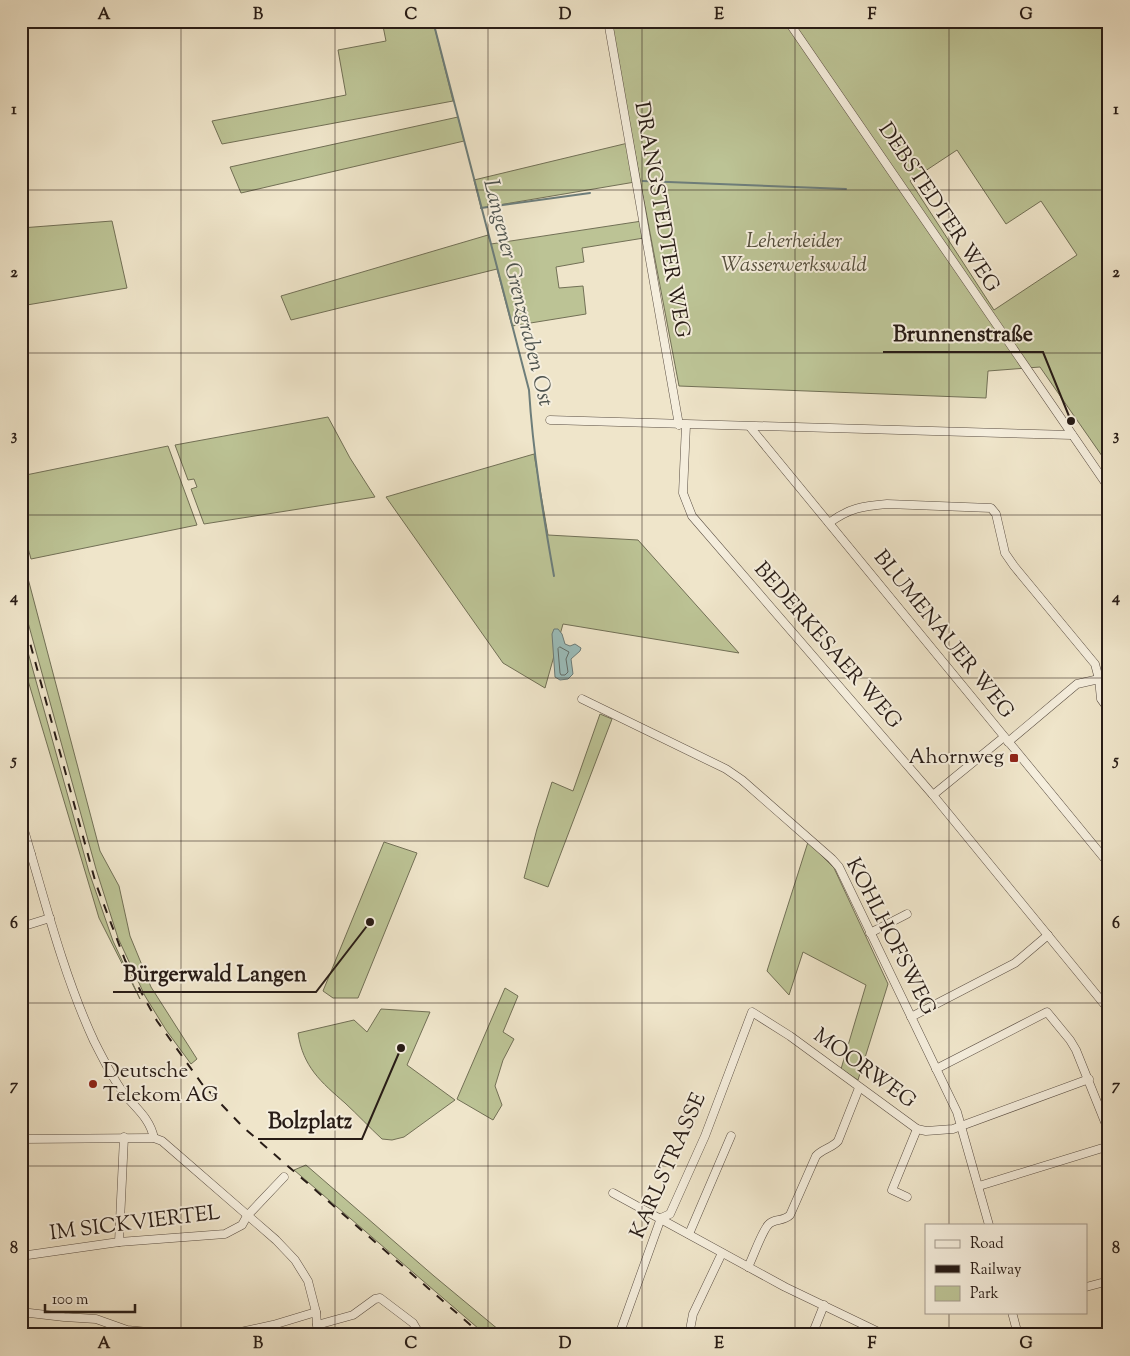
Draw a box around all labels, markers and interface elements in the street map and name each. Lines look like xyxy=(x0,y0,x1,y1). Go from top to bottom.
text: A xyxy=(98,4,111,27)
text: B xyxy=(253,4,263,27)
text: C xyxy=(405,4,418,27)
text: D xyxy=(559,4,572,27)
text: E xyxy=(714,4,724,27)
text: F xyxy=(868,4,877,27)
text: G xyxy=(1019,4,1033,27)
text: 1 xyxy=(11,99,17,122)
street label: DRANGSTEDTER WEG xyxy=(625,99,697,341)
text: 1 xyxy=(1113,99,1119,122)
street label: DEBSTEDTER WEG xyxy=(870,117,1006,299)
water label: Langener Grenzgraben Ost xyxy=(473,176,561,410)
park label: Leherheider Wasserwerkswald xyxy=(721,227,868,281)
text: 2 xyxy=(10,262,18,285)
text: 2 xyxy=(1112,262,1120,285)
callout: Brunnenstraße xyxy=(883,315,1043,352)
text: Brunnenstraße xyxy=(893,320,1033,352)
text: 3 xyxy=(11,425,18,448)
text: 3 xyxy=(1113,425,1120,448)
street label: BLUMENAUER WEG xyxy=(866,544,1020,726)
street label: BEDERKESAER WEG xyxy=(746,556,908,736)
text: 4 xyxy=(9,587,18,610)
text: 4 xyxy=(1111,587,1120,610)
place label: Ahornweg xyxy=(909,743,1004,773)
text: 5 xyxy=(9,750,17,773)
text: 5 xyxy=(1111,750,1119,773)
marker: Ahornweg xyxy=(1008,752,1020,764)
street label: KOHLHOFSWEG xyxy=(837,853,943,1021)
text: 6 xyxy=(10,913,18,936)
text: 6 xyxy=(1112,913,1120,936)
callout: Bürgerwald Langen xyxy=(113,955,316,992)
text: Bürgerwald Langen xyxy=(123,960,307,992)
street label: MOORWEG xyxy=(806,1021,922,1117)
place label: Deutsche Telekom AG xyxy=(103,1057,219,1111)
text: 7 xyxy=(10,1075,19,1098)
text: 7 xyxy=(1112,1075,1121,1098)
marker: Deutsche Telekom AG xyxy=(87,1078,99,1090)
street label: KARLSTRASSE xyxy=(623,1088,715,1244)
callout: Bolzplatz xyxy=(258,1102,362,1139)
text: Bolzplatz xyxy=(268,1107,353,1139)
street label: IM SICKVIERTEL xyxy=(48,1199,222,1249)
legend xyxy=(925,1224,1088,1314)
text: Road xyxy=(970,1234,1004,1255)
text: 8 xyxy=(10,1238,18,1261)
text: 8 xyxy=(1112,1238,1120,1261)
text: Railway xyxy=(970,1260,1022,1281)
scale bar xyxy=(45,1281,135,1313)
text: Park xyxy=(970,1284,999,1305)
text: 100 m xyxy=(52,1290,89,1311)
text: A xyxy=(98,1333,111,1356)
text: B xyxy=(253,1333,263,1356)
text: C xyxy=(405,1333,418,1356)
text: D xyxy=(559,1333,572,1356)
text: E xyxy=(714,1333,724,1356)
text: F xyxy=(868,1333,877,1356)
text: G xyxy=(1019,1333,1033,1356)

